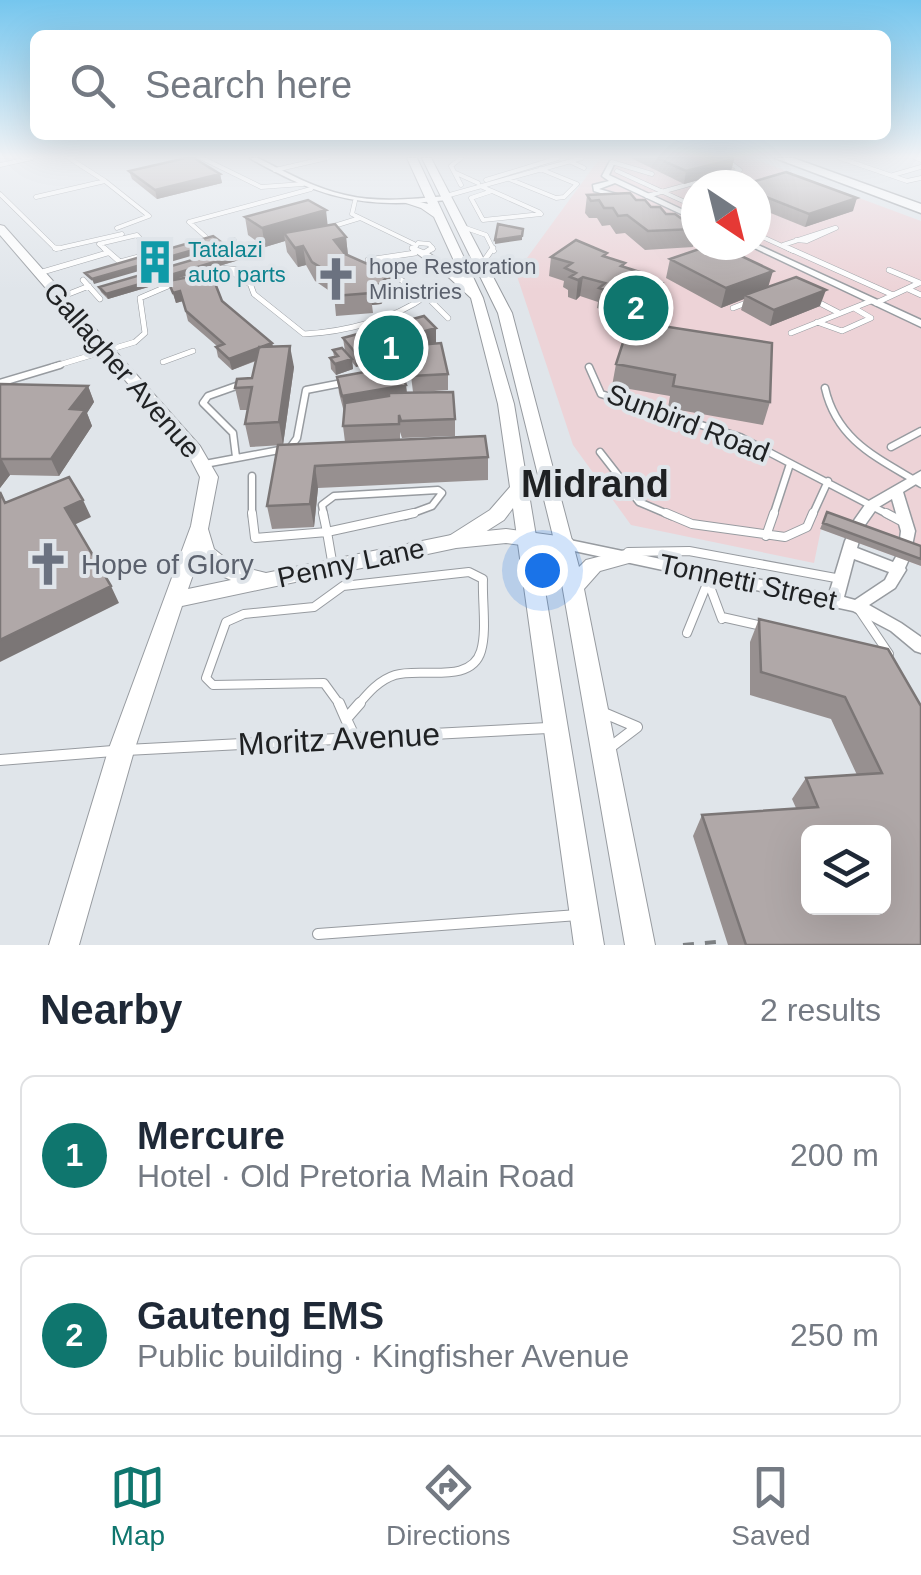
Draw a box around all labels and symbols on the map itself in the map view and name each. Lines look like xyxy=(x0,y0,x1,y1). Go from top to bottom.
north arrow xyxy=(681,170,771,260)
place label: Tatalazi auto parts xyxy=(188,237,286,287)
building icon: Tatalazi auto parts xyxy=(131,238,179,286)
place label: hope Restoration Ministries xyxy=(369,254,537,304)
church icon: hope Restoration Ministries xyxy=(312,255,360,303)
pin: 2 xyxy=(604,270,668,346)
street label: Gallagher Avenue xyxy=(37,276,207,464)
pin: 1 xyxy=(358,310,424,386)
street label: Sunbird Road xyxy=(603,378,773,468)
district label: Midrand xyxy=(521,463,669,505)
street label: Penny Lane xyxy=(275,532,427,594)
church icon: Hope of Glory xyxy=(24,540,72,588)
your location xyxy=(517,545,568,596)
street label: Tonnetti Street xyxy=(656,548,840,616)
place label: Hope of Glory xyxy=(81,549,254,580)
street label: Moritz Avenue xyxy=(237,716,441,762)

